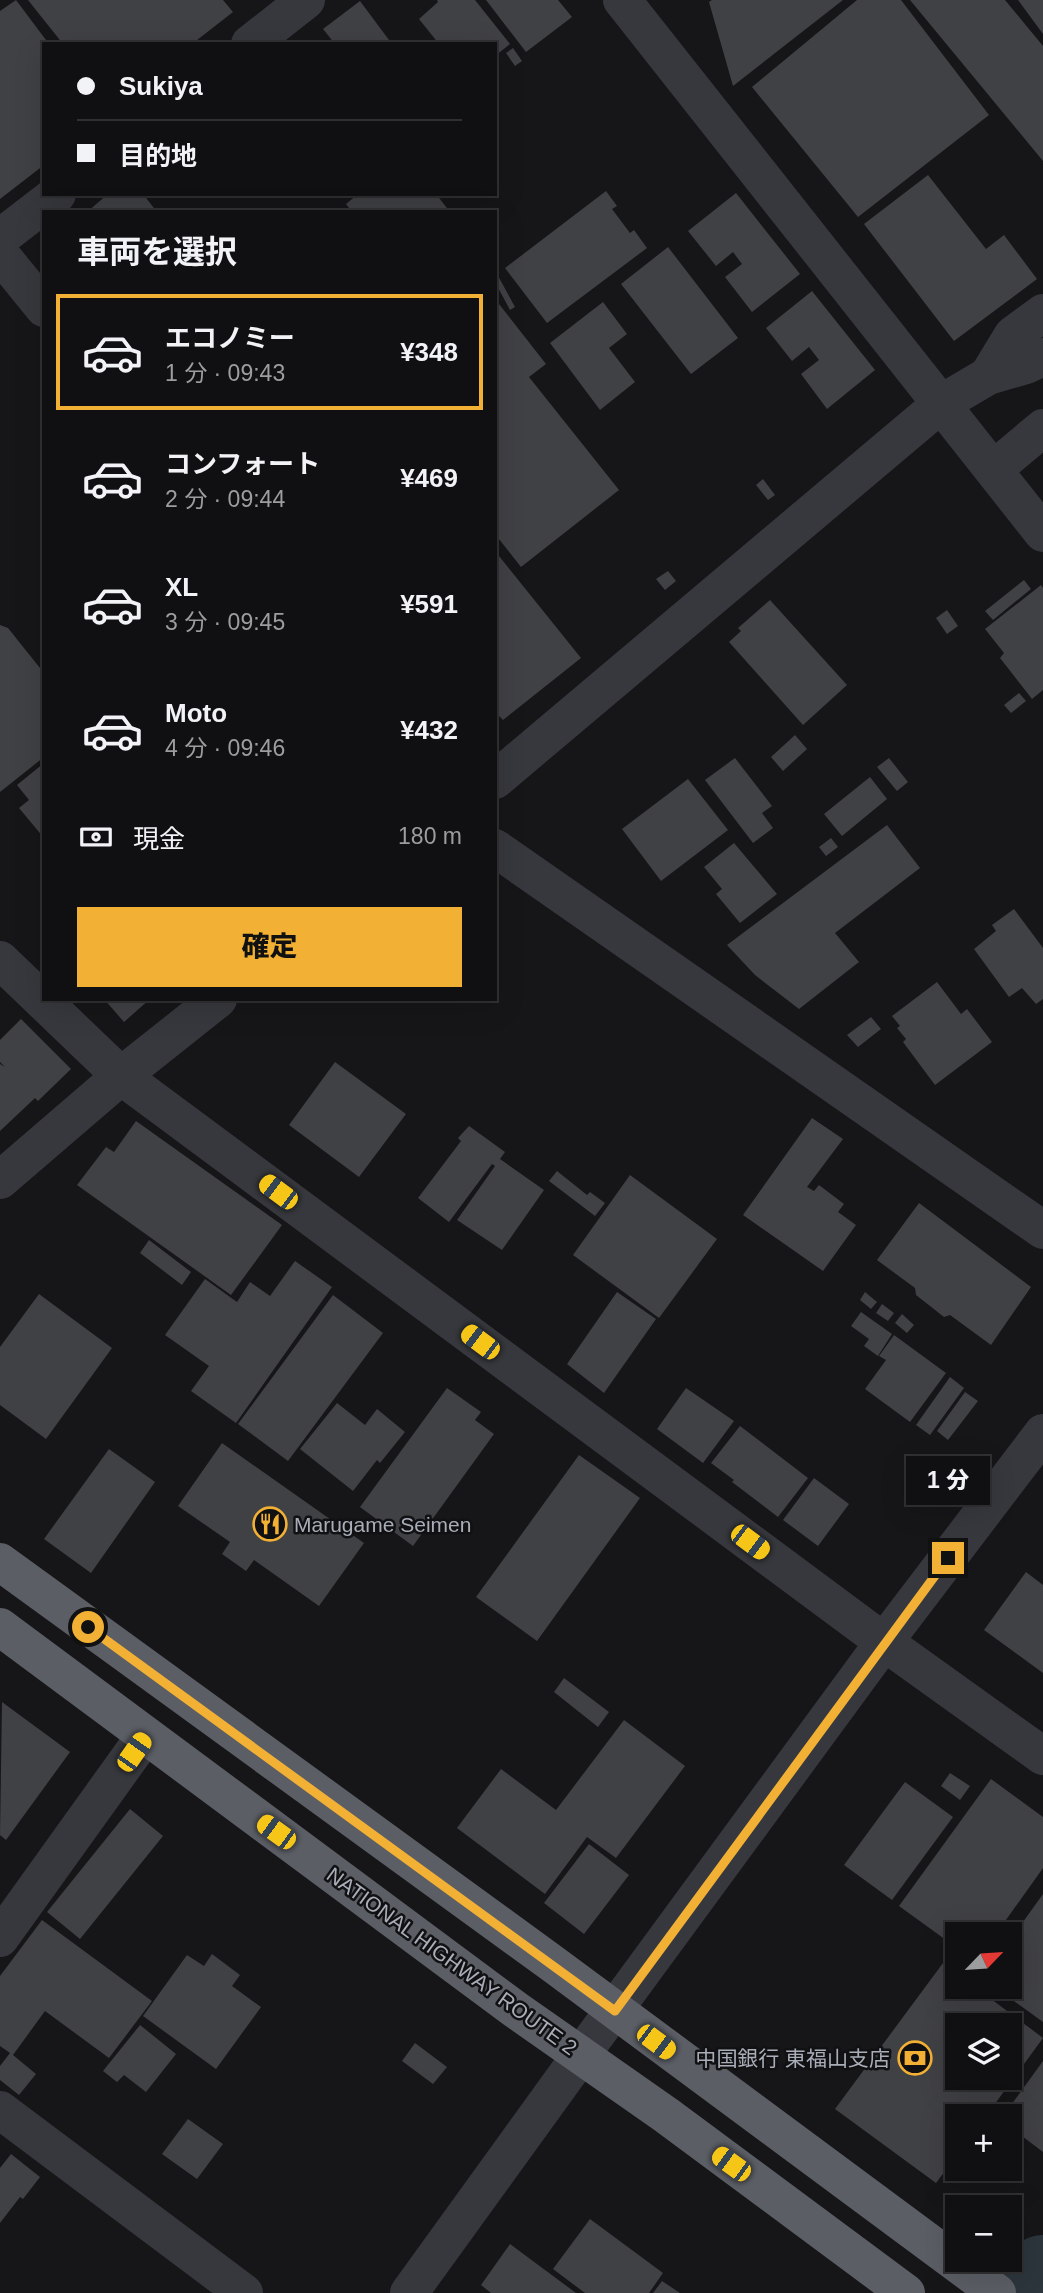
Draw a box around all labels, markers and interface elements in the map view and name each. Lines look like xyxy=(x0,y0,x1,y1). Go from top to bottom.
text: Sukiya xyxy=(119,71,203,101)
text: 目的地 xyxy=(119,141,197,171)
text: 車両を選択 xyxy=(77,234,237,270)
icon: car xyxy=(81,321,144,384)
text: エコノミー xyxy=(165,323,295,353)
text: ¥348 xyxy=(400,337,458,367)
text: 1 分 · 09:43 xyxy=(165,360,285,386)
icon: car xyxy=(81,447,144,510)
text: コンフォート xyxy=(165,449,320,479)
text: ¥469 xyxy=(400,463,458,493)
text: 2 分 · 09:44 xyxy=(165,486,285,512)
text: XL xyxy=(165,572,198,602)
icon: car xyxy=(81,573,144,636)
text: ¥591 xyxy=(400,589,458,619)
text: 3 分 · 09:45 xyxy=(165,609,285,635)
text: Moto xyxy=(165,698,227,728)
icon: car xyxy=(81,699,144,762)
text: ¥432 xyxy=(400,715,458,745)
text: 4 分 · 09:46 xyxy=(165,735,285,761)
icon: cash xyxy=(77,818,115,856)
text: 180 m xyxy=(398,823,462,849)
text: 現金 xyxy=(133,824,185,854)
button: 確定 xyxy=(77,907,462,987)
car xyxy=(255,1171,302,1213)
car xyxy=(457,1321,504,1363)
callout: 1 分 xyxy=(906,1456,990,1506)
text: 1 分 xyxy=(927,1467,969,1493)
restaurant icon: Marugame Seimen xyxy=(251,1505,289,1543)
place label: Marugame Seimen xyxy=(294,1513,471,1536)
car xyxy=(727,1521,774,1563)
route end xyxy=(932,1542,964,1574)
route start xyxy=(72,1611,104,1643)
car xyxy=(114,1729,155,1775)
car xyxy=(253,1811,300,1853)
street label: NATIONAL HIGHWAY ROUTE 2 xyxy=(323,1863,581,2059)
north arrow xyxy=(945,1922,1022,1998)
map controls xyxy=(945,1922,1022,2272)
button: layers xyxy=(945,2013,1022,2090)
car xyxy=(633,2021,680,2063)
bank icon: 中国銀行 東福山支店 xyxy=(896,2039,934,2077)
place label: 中国銀行 東福山支店 xyxy=(695,2047,890,2070)
button: + xyxy=(945,2104,1022,2181)
car xyxy=(708,2143,755,2185)
button: − xyxy=(945,2195,1022,2272)

